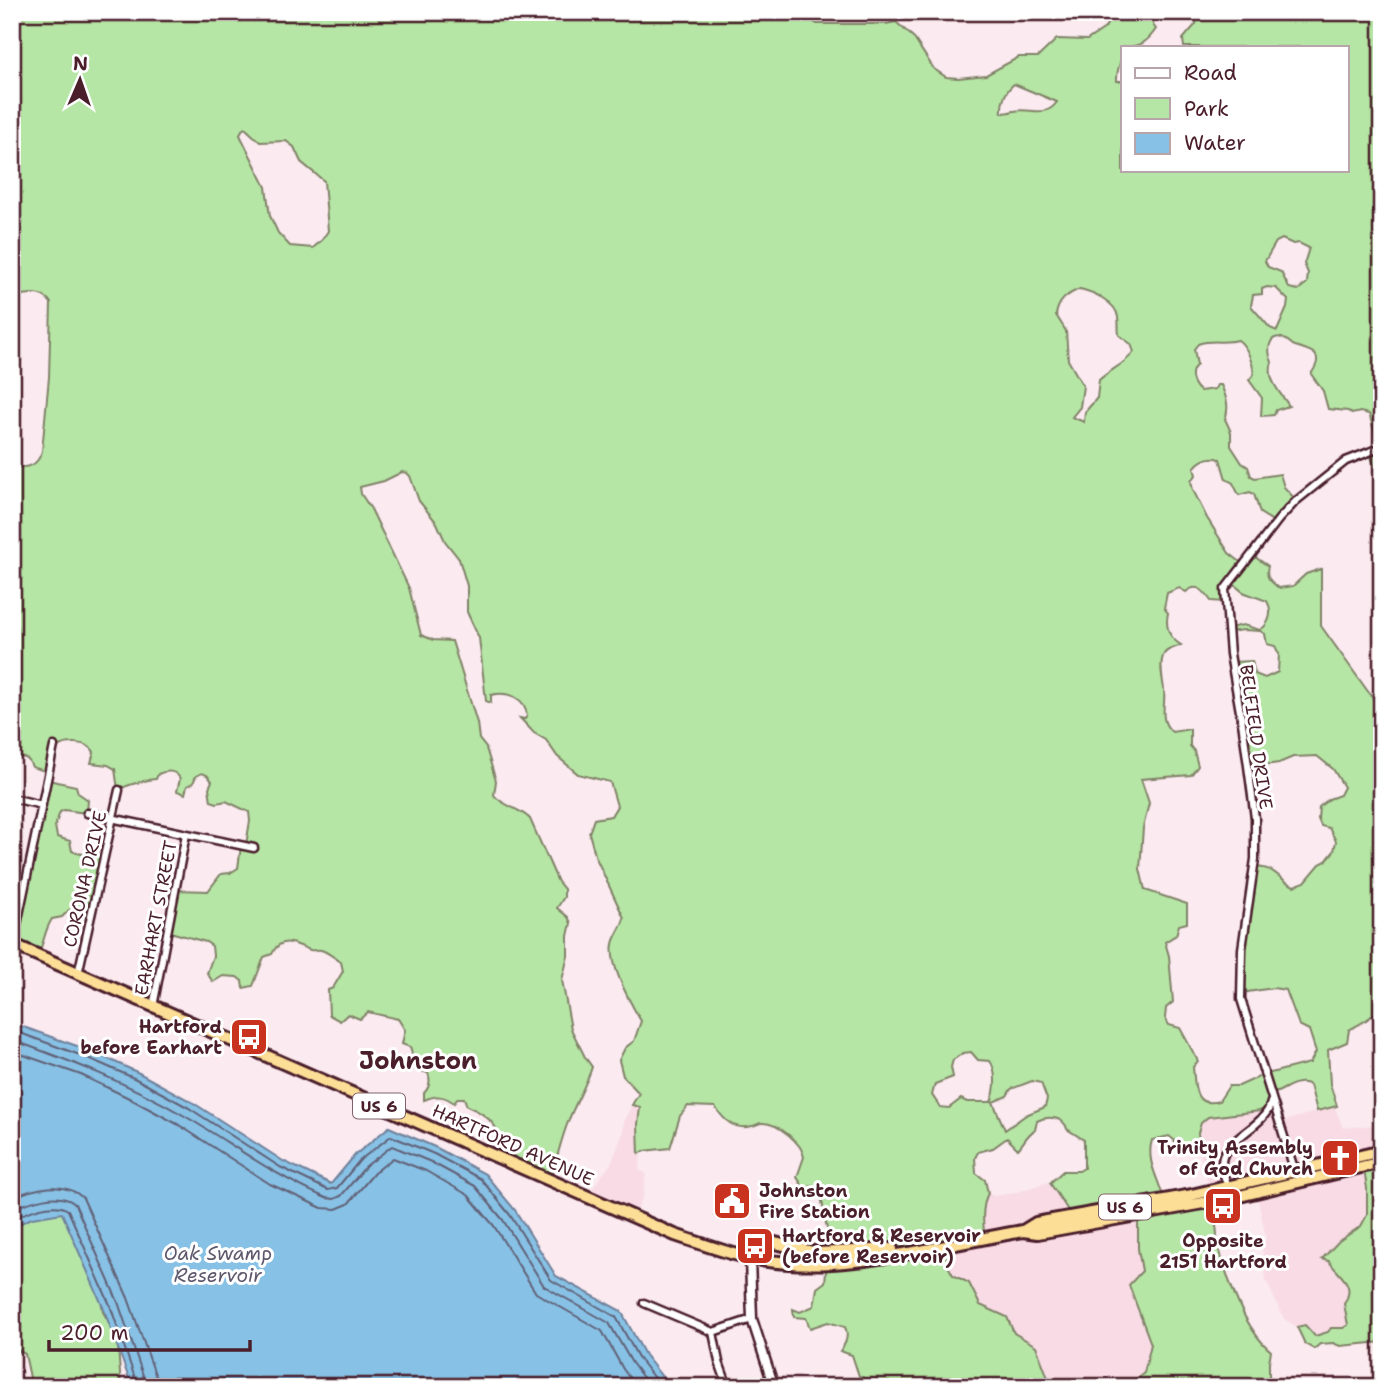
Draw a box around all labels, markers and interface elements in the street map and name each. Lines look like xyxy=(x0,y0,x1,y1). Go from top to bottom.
north arrow xyxy=(46,46,116,116)
legend xyxy=(1121,46,1348,172)
text: N xyxy=(73,51,89,76)
text: Road xyxy=(1184,59,1237,87)
text: Park xyxy=(1184,95,1229,123)
text: Water xyxy=(1184,129,1246,157)
street label: BELFIELD DRIVE xyxy=(1234,663,1278,811)
street label: CORONA DRIVE xyxy=(58,808,112,950)
street label: EARHART STREET xyxy=(129,838,183,998)
place label: Hartford before Earhart xyxy=(80,1015,222,1060)
bus stop icon: Hartford before Earhart xyxy=(228,1016,270,1058)
district label: Johnston xyxy=(359,1045,477,1077)
road number: US 6 xyxy=(353,1094,405,1118)
street label: HARTFORD AVENUE xyxy=(428,1099,598,1191)
place label: Trinity Assembly of God Church xyxy=(1157,1136,1313,1181)
church icon: Trinity Assembly of God Church xyxy=(1319,1137,1361,1179)
place label: Johnston Fire Station xyxy=(759,1179,870,1224)
public building icon: Johnston Fire Station xyxy=(711,1180,753,1222)
bus stop icon: Opposite 2151 Hartford xyxy=(1202,1185,1244,1227)
road number: US 6 xyxy=(1099,1194,1151,1219)
place label: Hartford & Reservoir (before Reservoir) xyxy=(782,1224,981,1269)
bus stop icon: Hartford & Reservoir (before Reservoir) xyxy=(734,1225,776,1267)
place label: Opposite 2151 Hartford xyxy=(1159,1229,1287,1274)
water label: Oak Swamp Reservoir xyxy=(164,1241,272,1288)
scale bar xyxy=(49,1308,250,1352)
text: 200 m xyxy=(60,1319,129,1347)

